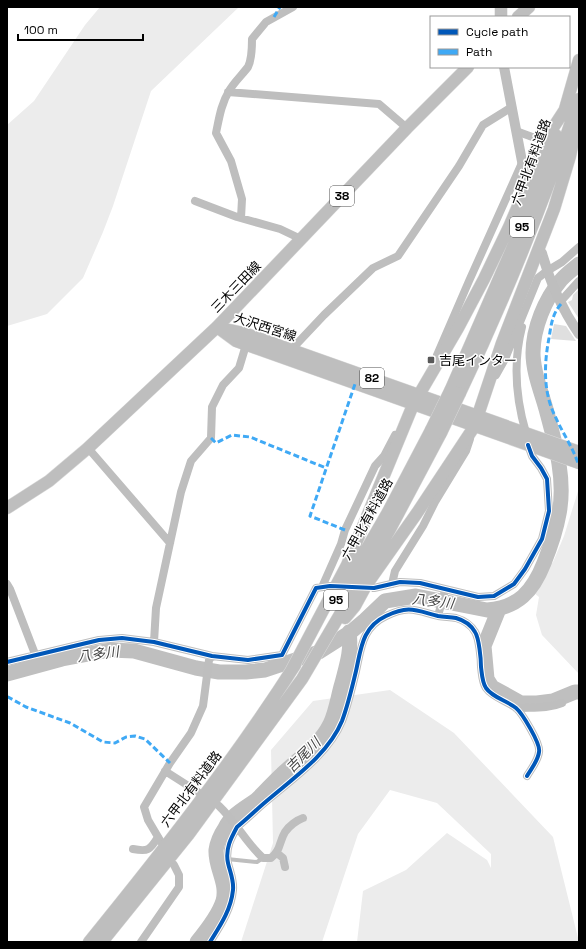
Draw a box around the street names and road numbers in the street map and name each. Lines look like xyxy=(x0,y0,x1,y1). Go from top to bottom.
street label: 六甲北有料道路 xyxy=(507,116,555,208)
road number: 38 xyxy=(330,186,354,206)
road number: 95 xyxy=(510,217,534,237)
street label: 三木三田線 xyxy=(207,258,265,316)
street label: 大沢西宮線 xyxy=(231,309,299,345)
road number: 82 xyxy=(360,368,384,388)
street label: 六甲北有料道路 xyxy=(338,475,396,563)
road number: 95 xyxy=(324,590,348,610)
street label: 六甲北有料道路 xyxy=(157,748,225,830)

